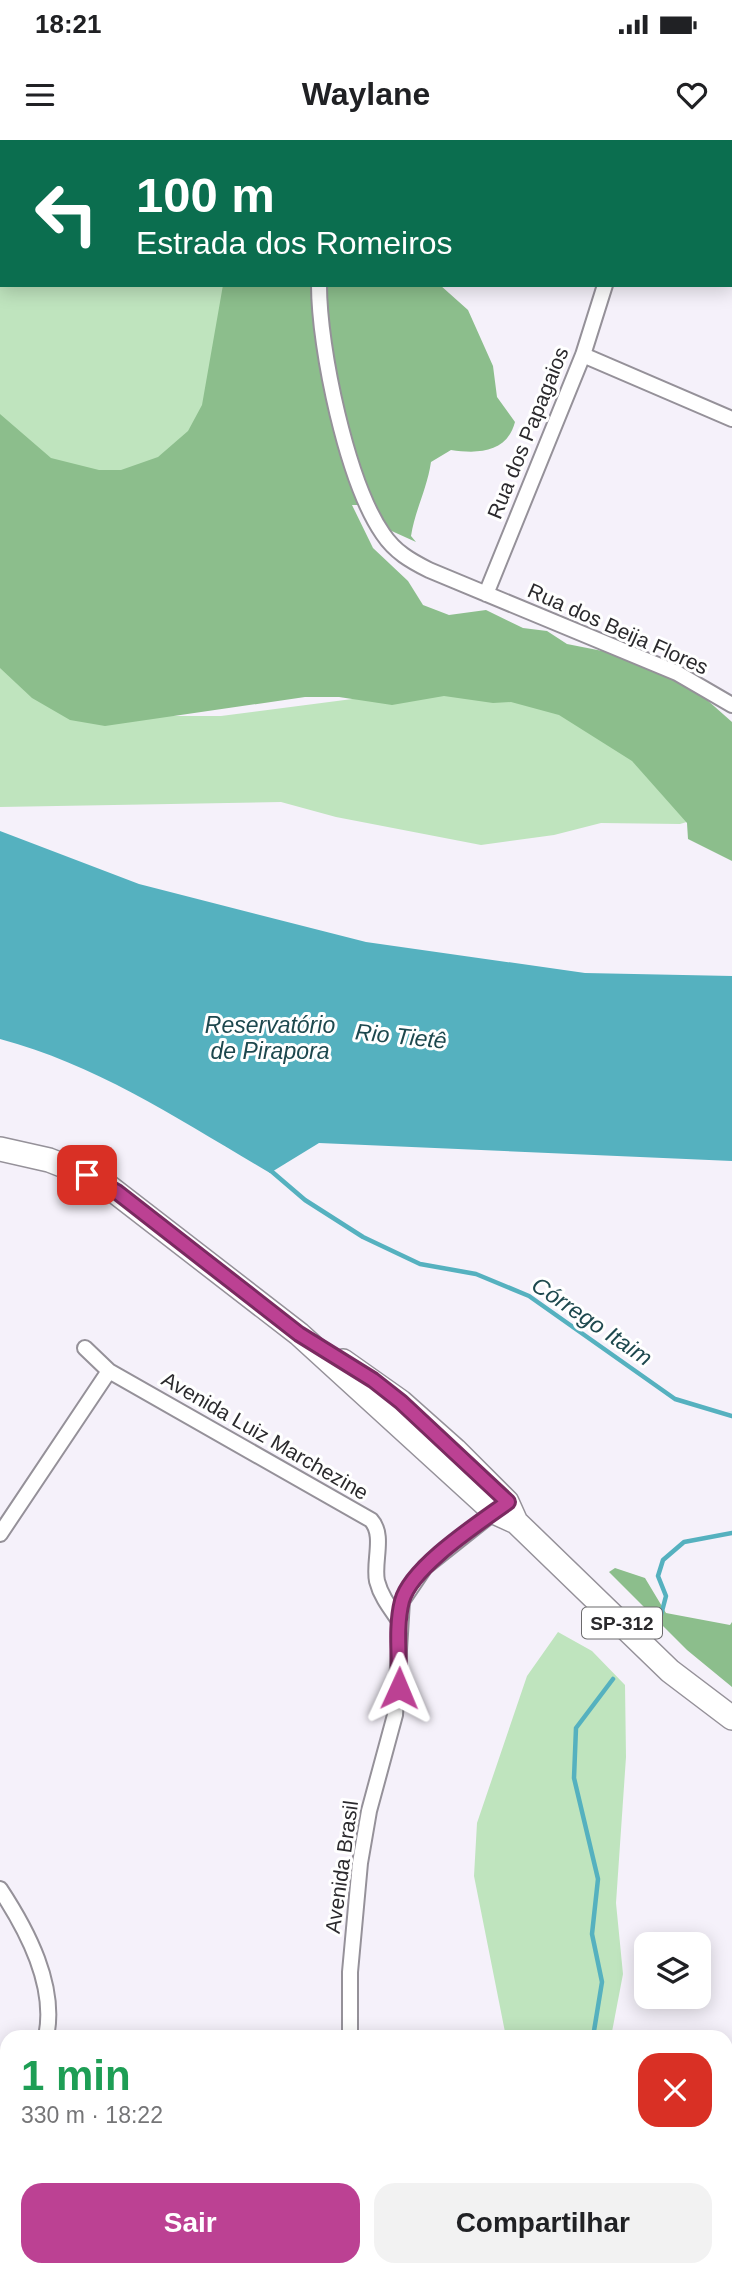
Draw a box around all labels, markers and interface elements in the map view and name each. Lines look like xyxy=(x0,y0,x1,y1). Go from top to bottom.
text: 18:21 xyxy=(35,9,102,39)
icon: menu xyxy=(21,76,59,114)
text: Waylane xyxy=(302,76,430,112)
icon: heart xyxy=(673,76,711,114)
icon: left xyxy=(21,168,112,259)
text: 100 m xyxy=(136,168,275,222)
text: Estrada dos Romeiros xyxy=(136,225,453,261)
street label: Rua dos Papagaios xyxy=(483,344,573,522)
street label: Rua dos Beija Flores xyxy=(524,578,712,679)
water label: Reservatório de Pirapora xyxy=(205,1012,335,1064)
water label: Rio Tietê xyxy=(354,1018,448,1054)
pin xyxy=(57,1145,117,1205)
icon: arrive xyxy=(68,1156,106,1194)
water label: Córrego Itaim xyxy=(527,1271,657,1371)
street label: Avenida Luiz Marchezine xyxy=(158,1367,372,1504)
road number: SP-312 xyxy=(582,1608,662,1638)
position arrow xyxy=(362,1651,436,1725)
street label: Avenida Brasil xyxy=(321,1799,362,1935)
map controls xyxy=(634,1932,711,2009)
button: layers xyxy=(634,1932,711,2009)
text: 1 min xyxy=(21,2052,131,2099)
button: close xyxy=(638,2053,712,2127)
text: 330 m · 18:22 xyxy=(21,2102,163,2128)
button: Sair xyxy=(21,2183,360,2263)
button: Compartilhar xyxy=(374,2183,712,2263)

